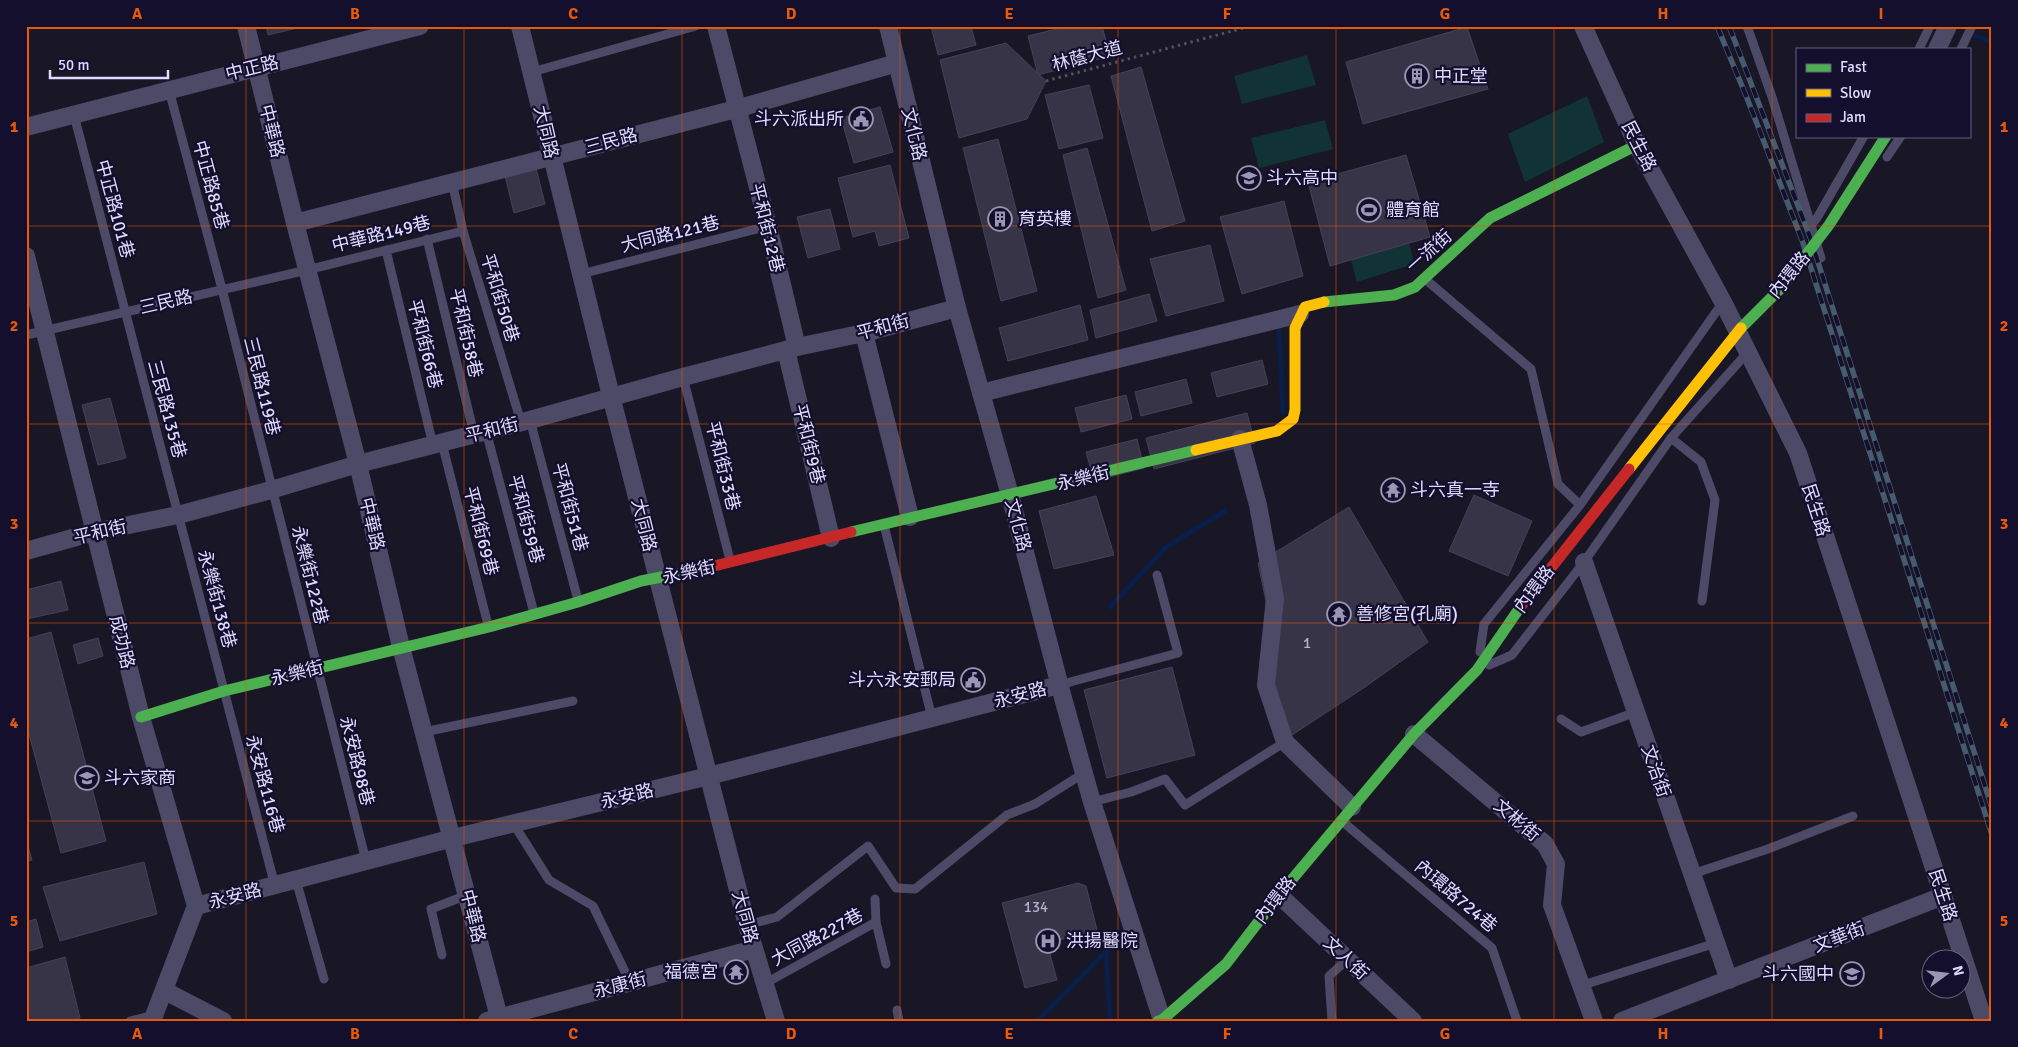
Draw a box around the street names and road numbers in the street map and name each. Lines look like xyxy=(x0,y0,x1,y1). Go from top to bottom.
street label: 林蔭大道 xyxy=(1049,36,1125,76)
street label: 中正路 xyxy=(223,51,281,85)
street label: 中華路 xyxy=(255,102,289,160)
street label: 大同路 xyxy=(529,103,563,161)
street label: 文化路 xyxy=(897,105,931,163)
street label: 民生路 xyxy=(1617,117,1661,175)
street label: 三民路 xyxy=(582,123,640,159)
street label: 中正路85巷 xyxy=(189,138,233,232)
street label: 中正路101巷 xyxy=(91,157,139,261)
street label: 平和街12巷 xyxy=(745,181,789,275)
street label: 中華路149巷 xyxy=(329,211,433,257)
street label: 大同路121巷 xyxy=(618,211,722,257)
street label: 一流街 xyxy=(1402,225,1456,277)
street label: 內環路 xyxy=(1763,247,1815,303)
street label: 平和街50巷 xyxy=(476,251,524,345)
street label: 三民路 xyxy=(137,285,195,319)
street label: 平和街58巷 xyxy=(445,286,487,380)
street label: 平和街66巷 xyxy=(403,297,447,391)
street label: 平和街 xyxy=(854,309,912,345)
street label: 三民路119巷 xyxy=(239,334,285,438)
street label: 三民路135巷 xyxy=(143,357,191,461)
street label: 平和街9巷 xyxy=(788,402,830,486)
street label: 平和街 xyxy=(463,413,521,447)
street label: 平和街33巷 xyxy=(701,419,745,513)
street label: 平和街51巷 xyxy=(548,460,592,554)
street label: 永樂街 xyxy=(1054,461,1112,495)
street label: 平和街59巷 xyxy=(504,472,548,566)
street label: 民生路 xyxy=(1797,481,1835,539)
street label: 平和街69巷 xyxy=(459,484,503,578)
street label: 中華路 xyxy=(355,495,389,553)
street label: 大同路 xyxy=(627,496,661,554)
street label: 文化路 xyxy=(1000,496,1036,554)
street label: 平和街 xyxy=(71,515,129,549)
street label: 永樂街122巷 xyxy=(287,523,333,627)
street label: 永樂街138巷 xyxy=(193,547,241,651)
street label: 永樂街 xyxy=(660,556,718,588)
street label: 內環路 xyxy=(1509,561,1559,617)
street label: 成功路 xyxy=(105,613,139,671)
street label: 永樂街 xyxy=(268,656,326,690)
street label: 永安路 xyxy=(991,677,1049,713)
street label: 永安路98巷 xyxy=(335,714,379,808)
street label: 永安路116巷 xyxy=(241,732,289,836)
street label: 文治街 xyxy=(1637,742,1675,800)
street label: 永安路 xyxy=(598,779,656,813)
street label: 文彬街 xyxy=(1489,794,1545,846)
street label: 內環路724巷 xyxy=(1410,855,1502,937)
street label: 民生路 xyxy=(1924,866,1962,924)
street label: 內環路 xyxy=(1250,872,1300,928)
street label: 永安路 xyxy=(206,878,264,914)
street label: 中華路 xyxy=(456,887,490,945)
street label: 大同路 xyxy=(727,888,763,946)
street label: 大同路227巷 xyxy=(767,904,867,970)
street label: 文華街 xyxy=(1810,917,1868,957)
street label: 文人街 xyxy=(1319,932,1373,984)
street label: 永康街 xyxy=(591,967,649,1003)

